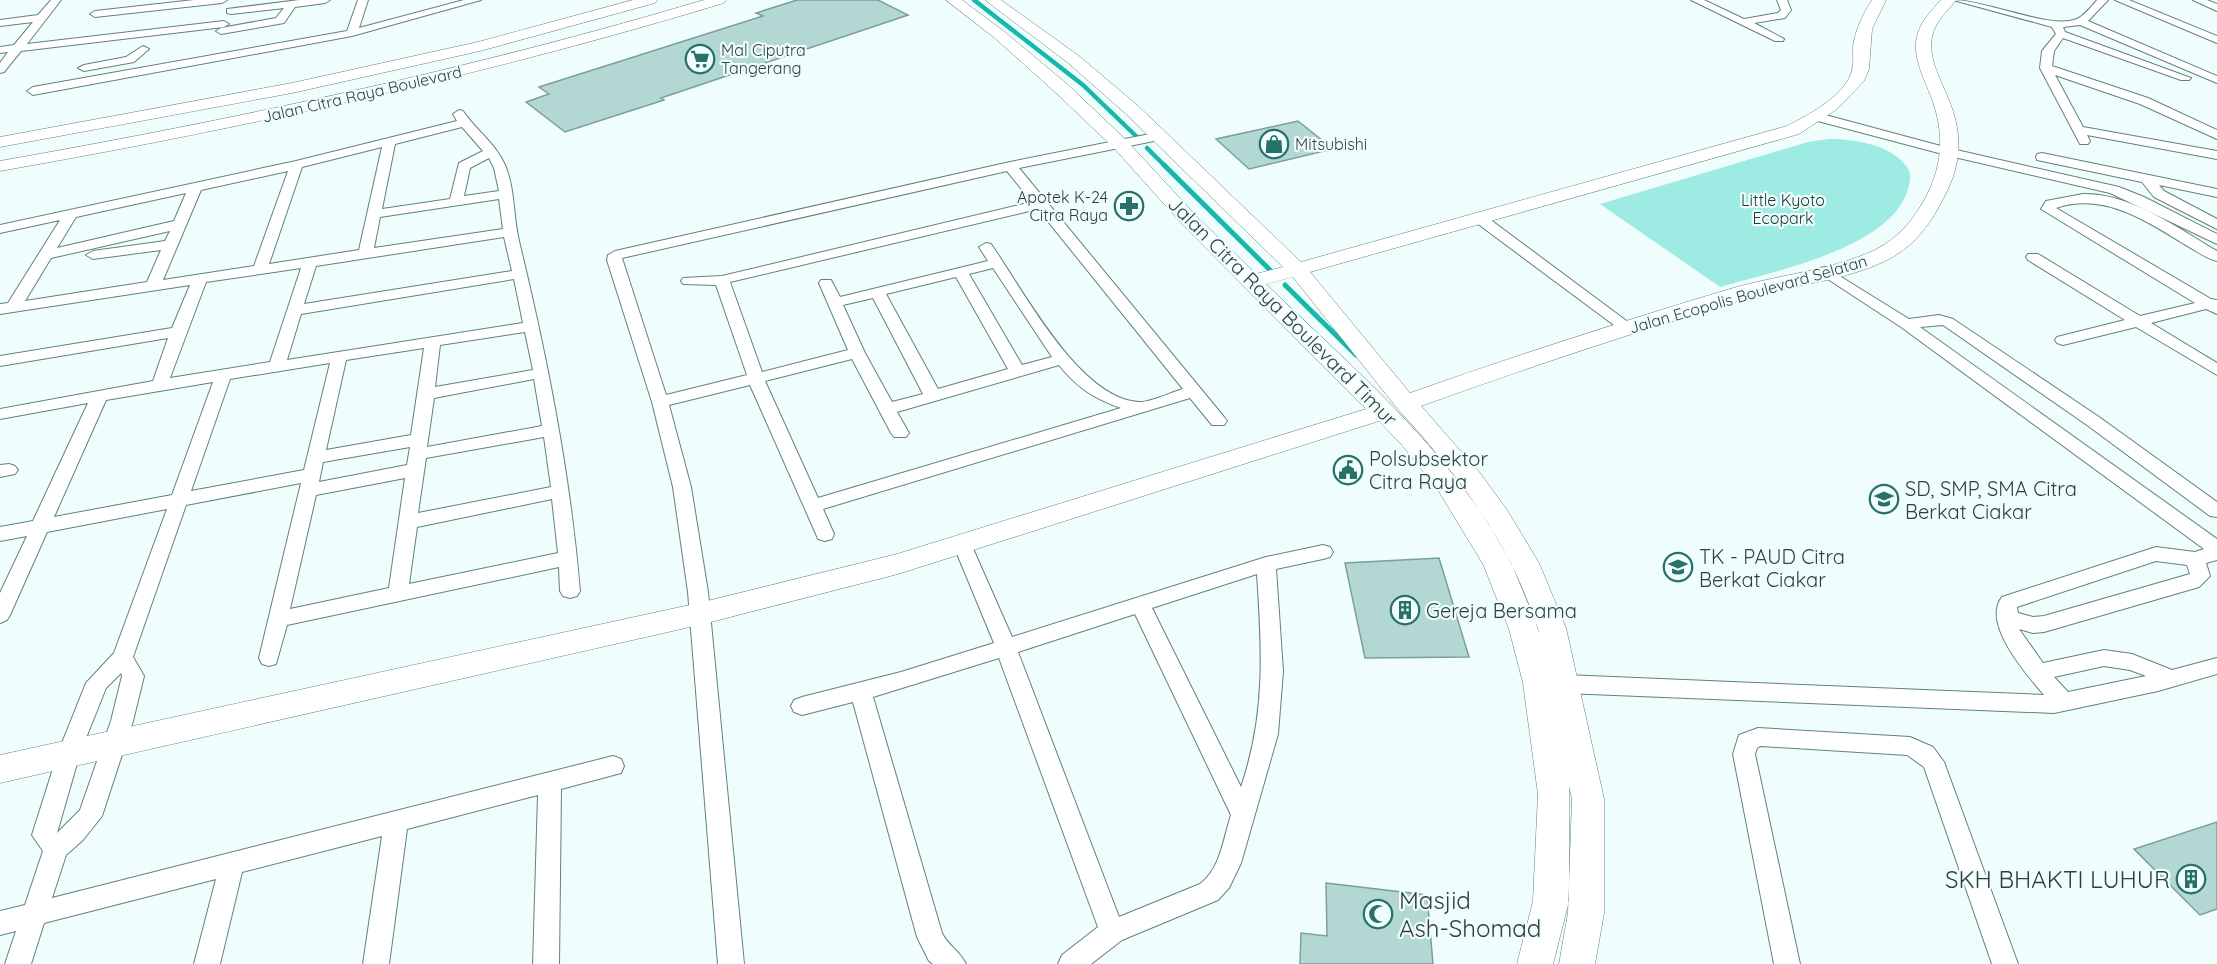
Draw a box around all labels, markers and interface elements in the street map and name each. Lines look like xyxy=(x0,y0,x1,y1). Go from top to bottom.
place label: Mal Ciputra Tangerang xyxy=(721,40,806,78)
supermarket icon: Mal Ciputra Tangerang xyxy=(684,43,716,75)
street label: Jalan Citra Raya Boulevard xyxy=(260,61,464,127)
shop icon: Mitsubishi xyxy=(1258,128,1290,160)
place label: Mitsubishi xyxy=(1295,134,1367,154)
place label: Apotek K-24 Citra Raya xyxy=(1017,187,1108,225)
pharmacy icon: Apotek K-24 Citra Raya xyxy=(1113,190,1145,222)
park label: Little Kyoto Ecopark xyxy=(1741,190,1825,228)
street label: Jalan Citra Raya Boulevard Timur xyxy=(1163,191,1403,431)
street label: Jalan Ecopolis Boulevard Selatan xyxy=(1627,250,1869,338)
place label: Polsubsektor Citra Raya xyxy=(1369,446,1488,494)
public building icon: Polsubsektor Citra Raya xyxy=(1332,454,1364,486)
place label: SD, SMP, SMA Citra Berkat Ciakar xyxy=(1905,476,2077,524)
school or university icon: SD, SMP, SMA Citra Berkat Ciakar xyxy=(1868,483,1900,515)
place label: TK - PAUD Citra Berkat Ciakar xyxy=(1699,544,1845,592)
school or university icon: TK - PAUD Citra Berkat Ciakar xyxy=(1662,551,1694,583)
building icon: Gereja Bersama xyxy=(1389,594,1421,626)
place label: Gereja Bersama xyxy=(1426,598,1577,623)
building icon: SKH BHAKTI LUHUR xyxy=(2175,863,2207,895)
place label: SKH BHAKTI LUHUR xyxy=(1945,864,2170,894)
place label: Masjid Ash-Shomad xyxy=(1399,885,1541,943)
mosque icon: Masjid Ash-Shomad xyxy=(1362,898,1394,930)

